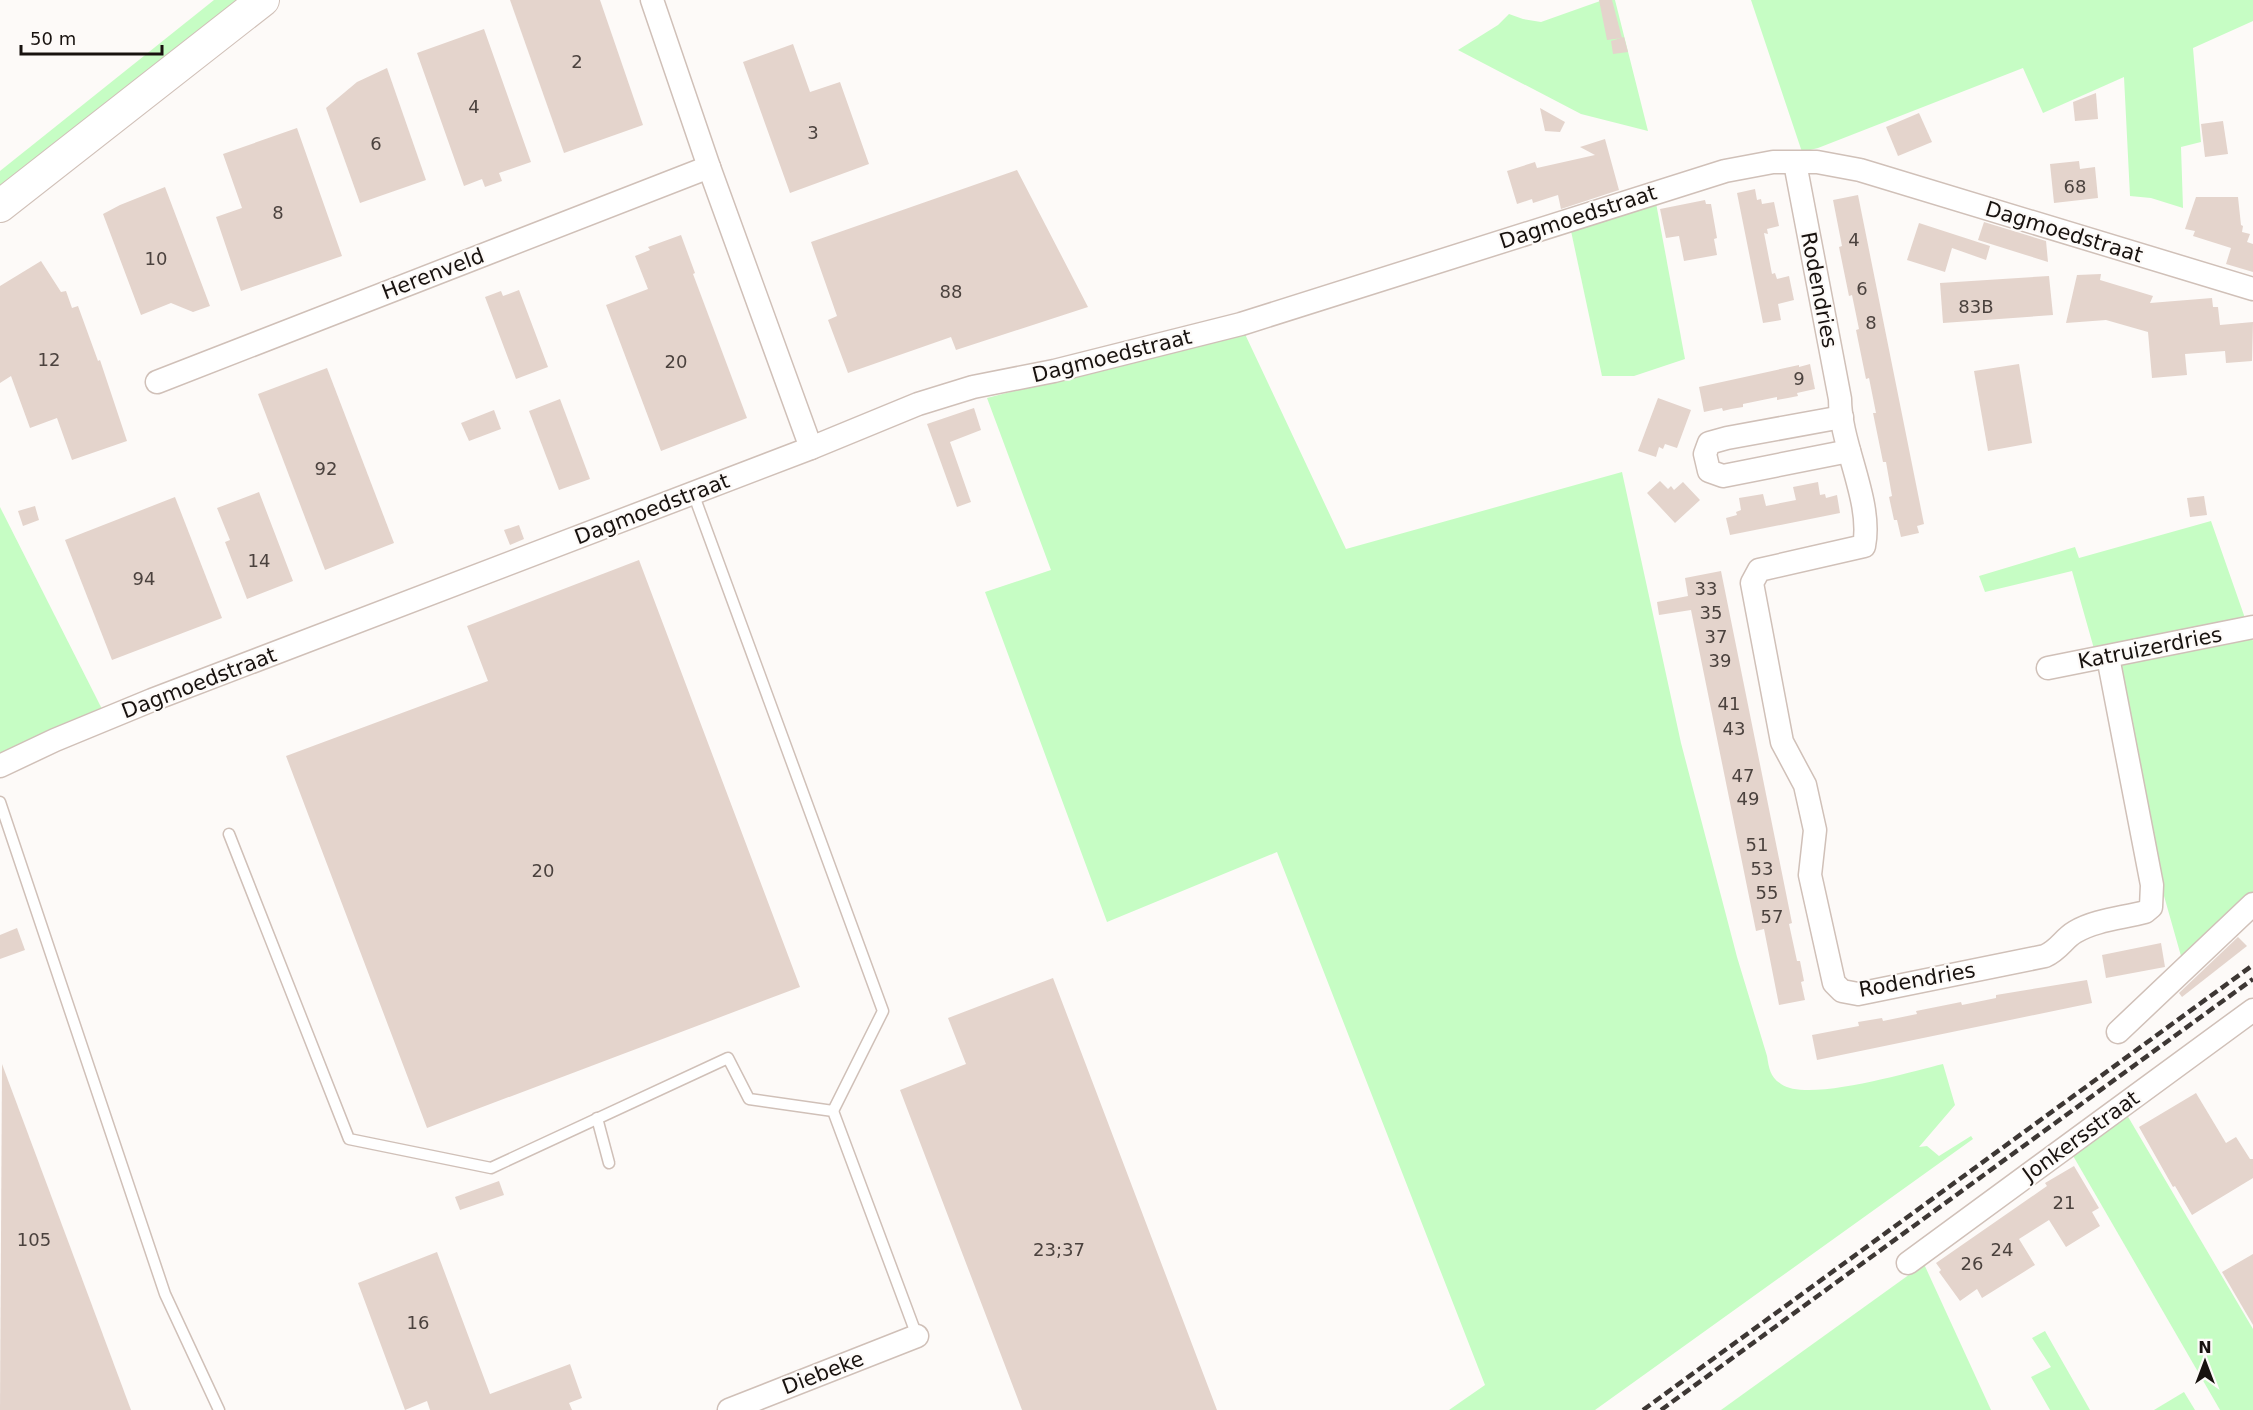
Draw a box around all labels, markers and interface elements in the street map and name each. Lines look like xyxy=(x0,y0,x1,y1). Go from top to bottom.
scale bar xyxy=(21,18,162,56)
text: 50 m xyxy=(30,28,76,49)
house number: 2 xyxy=(571,51,583,72)
house number: 4 xyxy=(468,96,480,117)
house number: 3 xyxy=(807,122,819,143)
house number: 6 xyxy=(370,133,382,154)
house number: 68 xyxy=(2064,176,2086,197)
street label: Dagmoedstraat xyxy=(1496,180,1660,254)
street label: Dagmoedstraat xyxy=(1982,197,2146,267)
house number: 8 xyxy=(272,202,284,223)
house number: 4 xyxy=(1848,229,1860,250)
street label: Rodendries xyxy=(1796,230,1842,350)
street label: Herenveld xyxy=(378,244,488,304)
house number: 10 xyxy=(145,248,167,269)
house number: 6 xyxy=(1856,278,1868,299)
house number: 88 xyxy=(940,281,962,302)
house number: 83B xyxy=(1958,296,1994,317)
house number: 8 xyxy=(1865,312,1877,333)
street label: Dagmoedstraat xyxy=(1030,325,1194,387)
house number: 12 xyxy=(38,349,60,370)
house number: 20 xyxy=(665,351,687,372)
house number: 9 xyxy=(1793,368,1805,389)
house number: 92 xyxy=(315,458,337,479)
street label: Dagmoedstraat xyxy=(571,468,733,550)
house number: 14 xyxy=(248,550,270,571)
house number: 94 xyxy=(133,568,155,589)
house number: 33 xyxy=(1695,578,1717,599)
house number: 35 xyxy=(1700,602,1722,623)
street label: Katruizerdries xyxy=(2076,622,2224,674)
house number: 37 xyxy=(1705,626,1727,647)
street label: Dagmoedstraat xyxy=(118,642,280,724)
house number: 39 xyxy=(1709,650,1731,671)
house number: 41 xyxy=(1718,693,1740,714)
house number: 43 xyxy=(1723,718,1745,739)
house number: 47 xyxy=(1732,765,1754,786)
house number: 49 xyxy=(1737,788,1759,809)
house number: 51 xyxy=(1746,834,1768,855)
house number: 53 xyxy=(1751,858,1773,879)
house number: 20 xyxy=(532,860,554,881)
house number: 55 xyxy=(1756,882,1778,903)
house number: 57 xyxy=(1761,906,1783,927)
street label: Rodendries xyxy=(1857,958,1977,1002)
street label: Jonkersstraat xyxy=(2016,1086,2144,1187)
house number: 21 xyxy=(2053,1192,2075,1213)
house number: 105 xyxy=(17,1229,51,1250)
house number: 23;37 xyxy=(1033,1239,1085,1260)
house number: 24 xyxy=(1991,1239,2013,1260)
house number: 26 xyxy=(1961,1253,1983,1274)
house number: 16 xyxy=(407,1312,429,1333)
north arrow xyxy=(2175,1332,2235,1392)
text: N xyxy=(2198,1338,2212,1357)
street label: Diebeke xyxy=(779,1346,867,1400)

